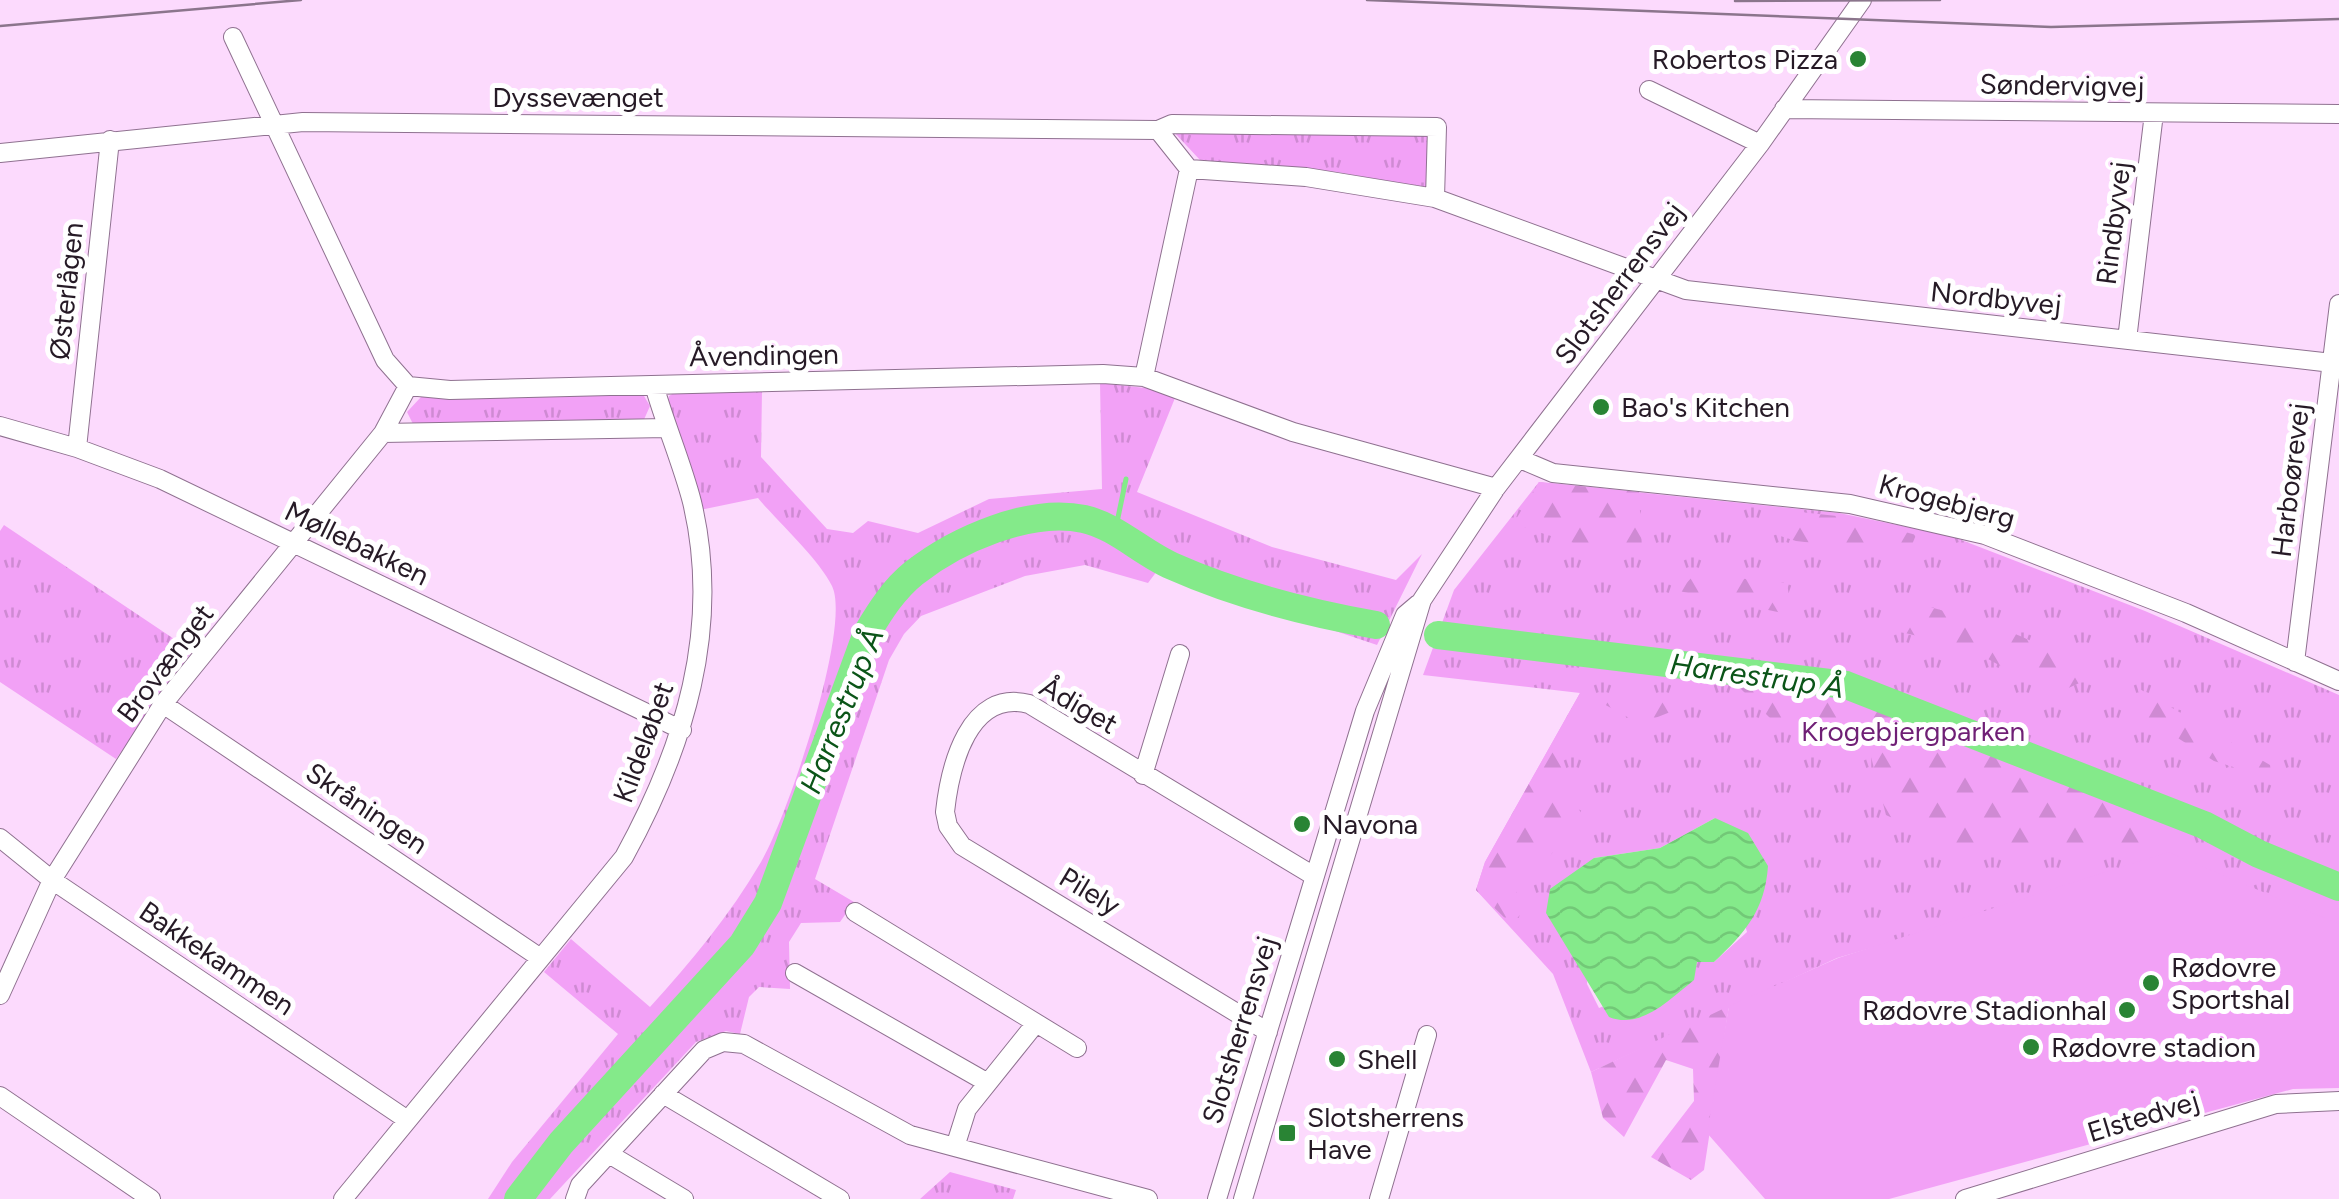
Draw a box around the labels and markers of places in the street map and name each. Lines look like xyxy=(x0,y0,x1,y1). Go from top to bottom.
place label: Robertos Pizza xyxy=(1652,42,1838,76)
marker: Robertos Pizza xyxy=(1847,48,1869,70)
place label: Bao's Kitchen xyxy=(1621,390,1790,424)
marker: Bao's Kitchen xyxy=(1590,396,1612,418)
place label: Navona xyxy=(1322,807,1418,841)
marker: Navona xyxy=(1291,813,1313,835)
place label: Rødovre Sportshal xyxy=(2171,950,2290,1016)
marker: Rødovre Sportshal xyxy=(2140,972,2162,994)
place label: Rødovre Stadionhal xyxy=(1862,993,2107,1027)
marker: Rødovre Stadionhal xyxy=(2116,999,2138,1021)
place label: Rødovre stadion xyxy=(2051,1030,2256,1064)
marker: Rødovre stadion xyxy=(2020,1036,2042,1058)
place label: Shell xyxy=(1357,1042,1417,1076)
marker: Shell xyxy=(1326,1048,1348,1070)
place label: Slotsherrens Have xyxy=(1307,1100,1464,1166)
marker: Slotsherrens Have xyxy=(1276,1122,1298,1144)

